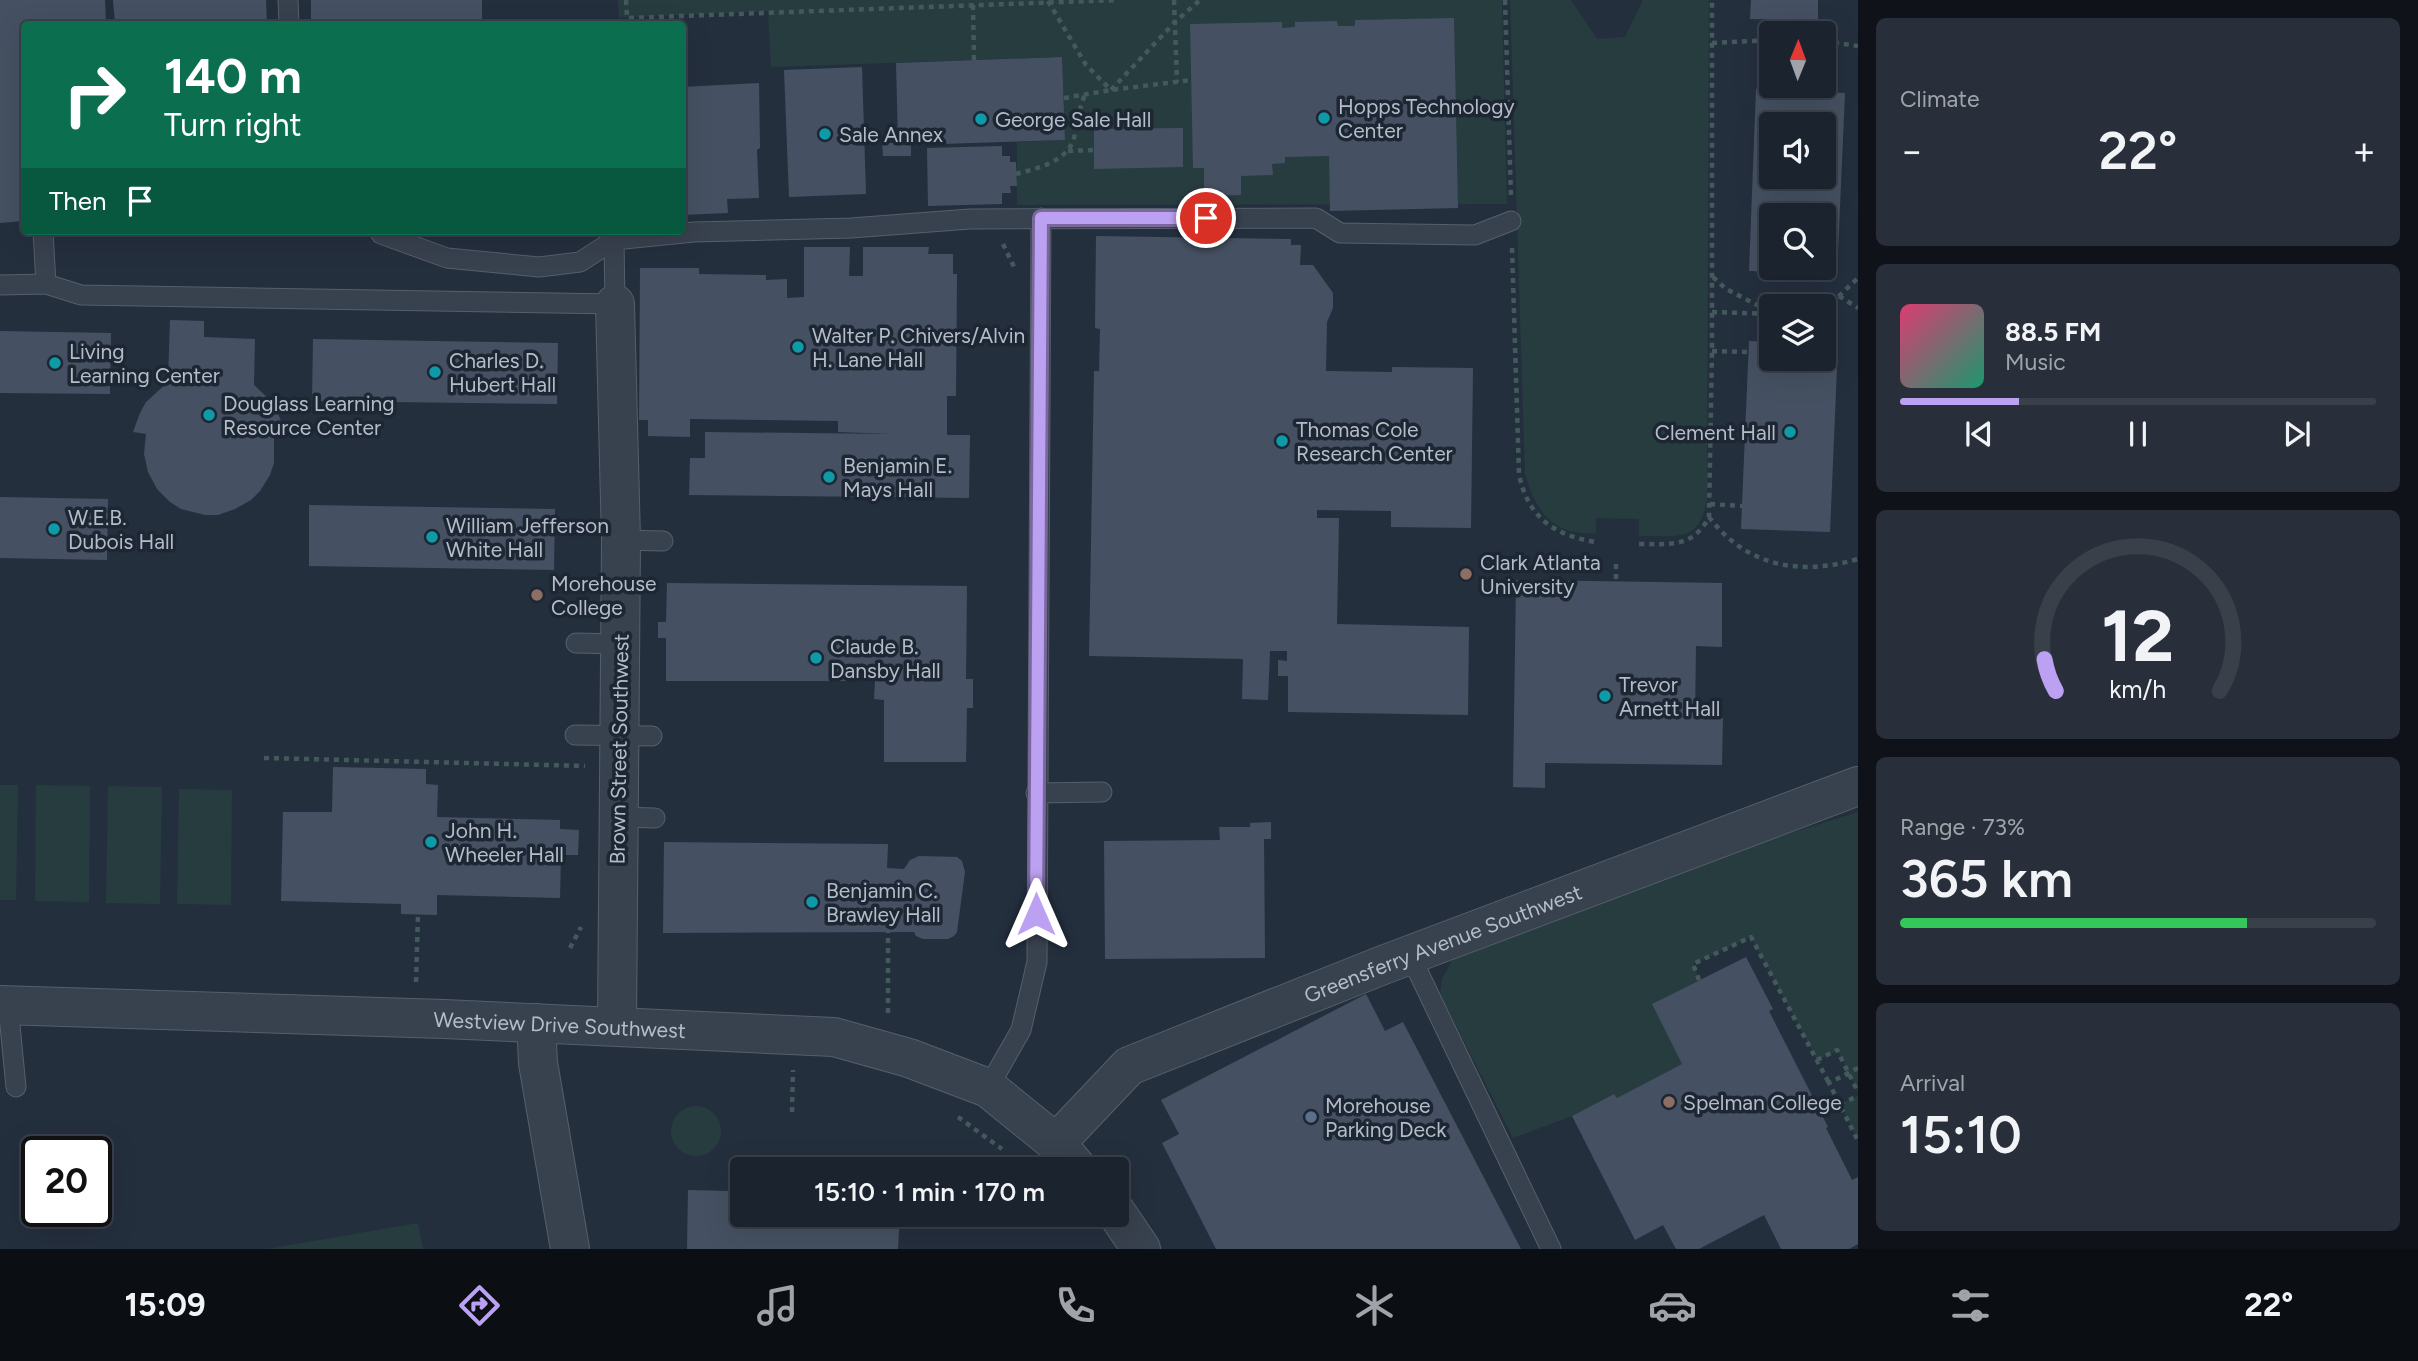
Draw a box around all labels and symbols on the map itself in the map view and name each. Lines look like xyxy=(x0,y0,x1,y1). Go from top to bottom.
north arrow xyxy=(1759,21,1836,98)
place label: Hopps Technology Center xyxy=(1338,94,1515,143)
place label: George Sale Hall xyxy=(995,107,1151,132)
marker: Hopps Technology Center xyxy=(1316,110,1332,126)
marker: George Sale Hall xyxy=(973,111,989,127)
place label: Sale Annex xyxy=(839,122,943,147)
marker: Sale Annex xyxy=(817,126,833,142)
pin xyxy=(1176,188,1236,248)
place label: Walter P. Chivers/Alvin H. Lane Hall xyxy=(812,323,1025,372)
place label: Living Learning Center xyxy=(69,339,220,388)
marker: Walter P. Chivers/Alvin H. Lane Hall xyxy=(790,339,806,355)
place label: Charles D. Hubert Hall xyxy=(449,348,556,397)
marker: Living Learning Center xyxy=(47,355,63,371)
marker: Charles D. Hubert Hall xyxy=(427,364,443,380)
place label: Douglass Learning Resource Center xyxy=(223,391,395,440)
marker: Douglass Learning Resource Center xyxy=(201,407,217,423)
place label: Thomas Cole Research Center xyxy=(1296,417,1453,466)
place label: Clement Hall xyxy=(1655,420,1776,445)
marker: Clement Hall xyxy=(1782,424,1798,440)
marker: Thomas Cole Research Center xyxy=(1274,433,1290,449)
place label: Benjamin E. Mays Hall xyxy=(843,453,952,502)
marker: Benjamin E. Mays Hall xyxy=(821,469,837,485)
place label: W.E.B. Dubois Hall xyxy=(68,505,174,554)
place label: William Jefferson White Hall xyxy=(446,513,609,562)
marker: W.E.B. Dubois Hall xyxy=(46,521,62,537)
marker: William Jefferson White Hall xyxy=(424,529,440,545)
place label: Clark Atlanta University xyxy=(1480,550,1601,599)
marker: Clark Atlanta University xyxy=(1458,566,1474,582)
place label: Morehouse College xyxy=(551,571,656,620)
marker: Morehouse College xyxy=(529,587,545,603)
street label: Brown Street Southwest xyxy=(604,633,634,865)
place label: Claude B. Dansby Hall xyxy=(830,634,941,683)
marker: Claude B. Dansby Hall xyxy=(808,650,824,666)
place label: Trevor Arnett Hall xyxy=(1619,672,1720,721)
marker: Trevor Arnett Hall xyxy=(1597,688,1613,704)
place label: John H. Wheeler Hall xyxy=(445,818,564,867)
marker: John H. Wheeler Hall xyxy=(423,834,439,850)
position arrow xyxy=(999,877,1073,951)
place label: Benjamin C. Brawley Hall xyxy=(826,878,941,927)
street label: Greensferry Avenue Southwest xyxy=(1300,879,1585,1008)
marker: Benjamin C. Brawley Hall xyxy=(804,894,820,910)
street label: Westview Drive Southwest xyxy=(433,1006,687,1043)
place label: Spelman College xyxy=(1683,1090,1842,1115)
place label: Morehouse Parking Deck xyxy=(1325,1093,1447,1142)
marker: Spelman College xyxy=(1661,1094,1677,1110)
marker: Morehouse Parking Deck xyxy=(1303,1109,1319,1125)
speed limit sign: 20 xyxy=(21,1136,112,1227)

